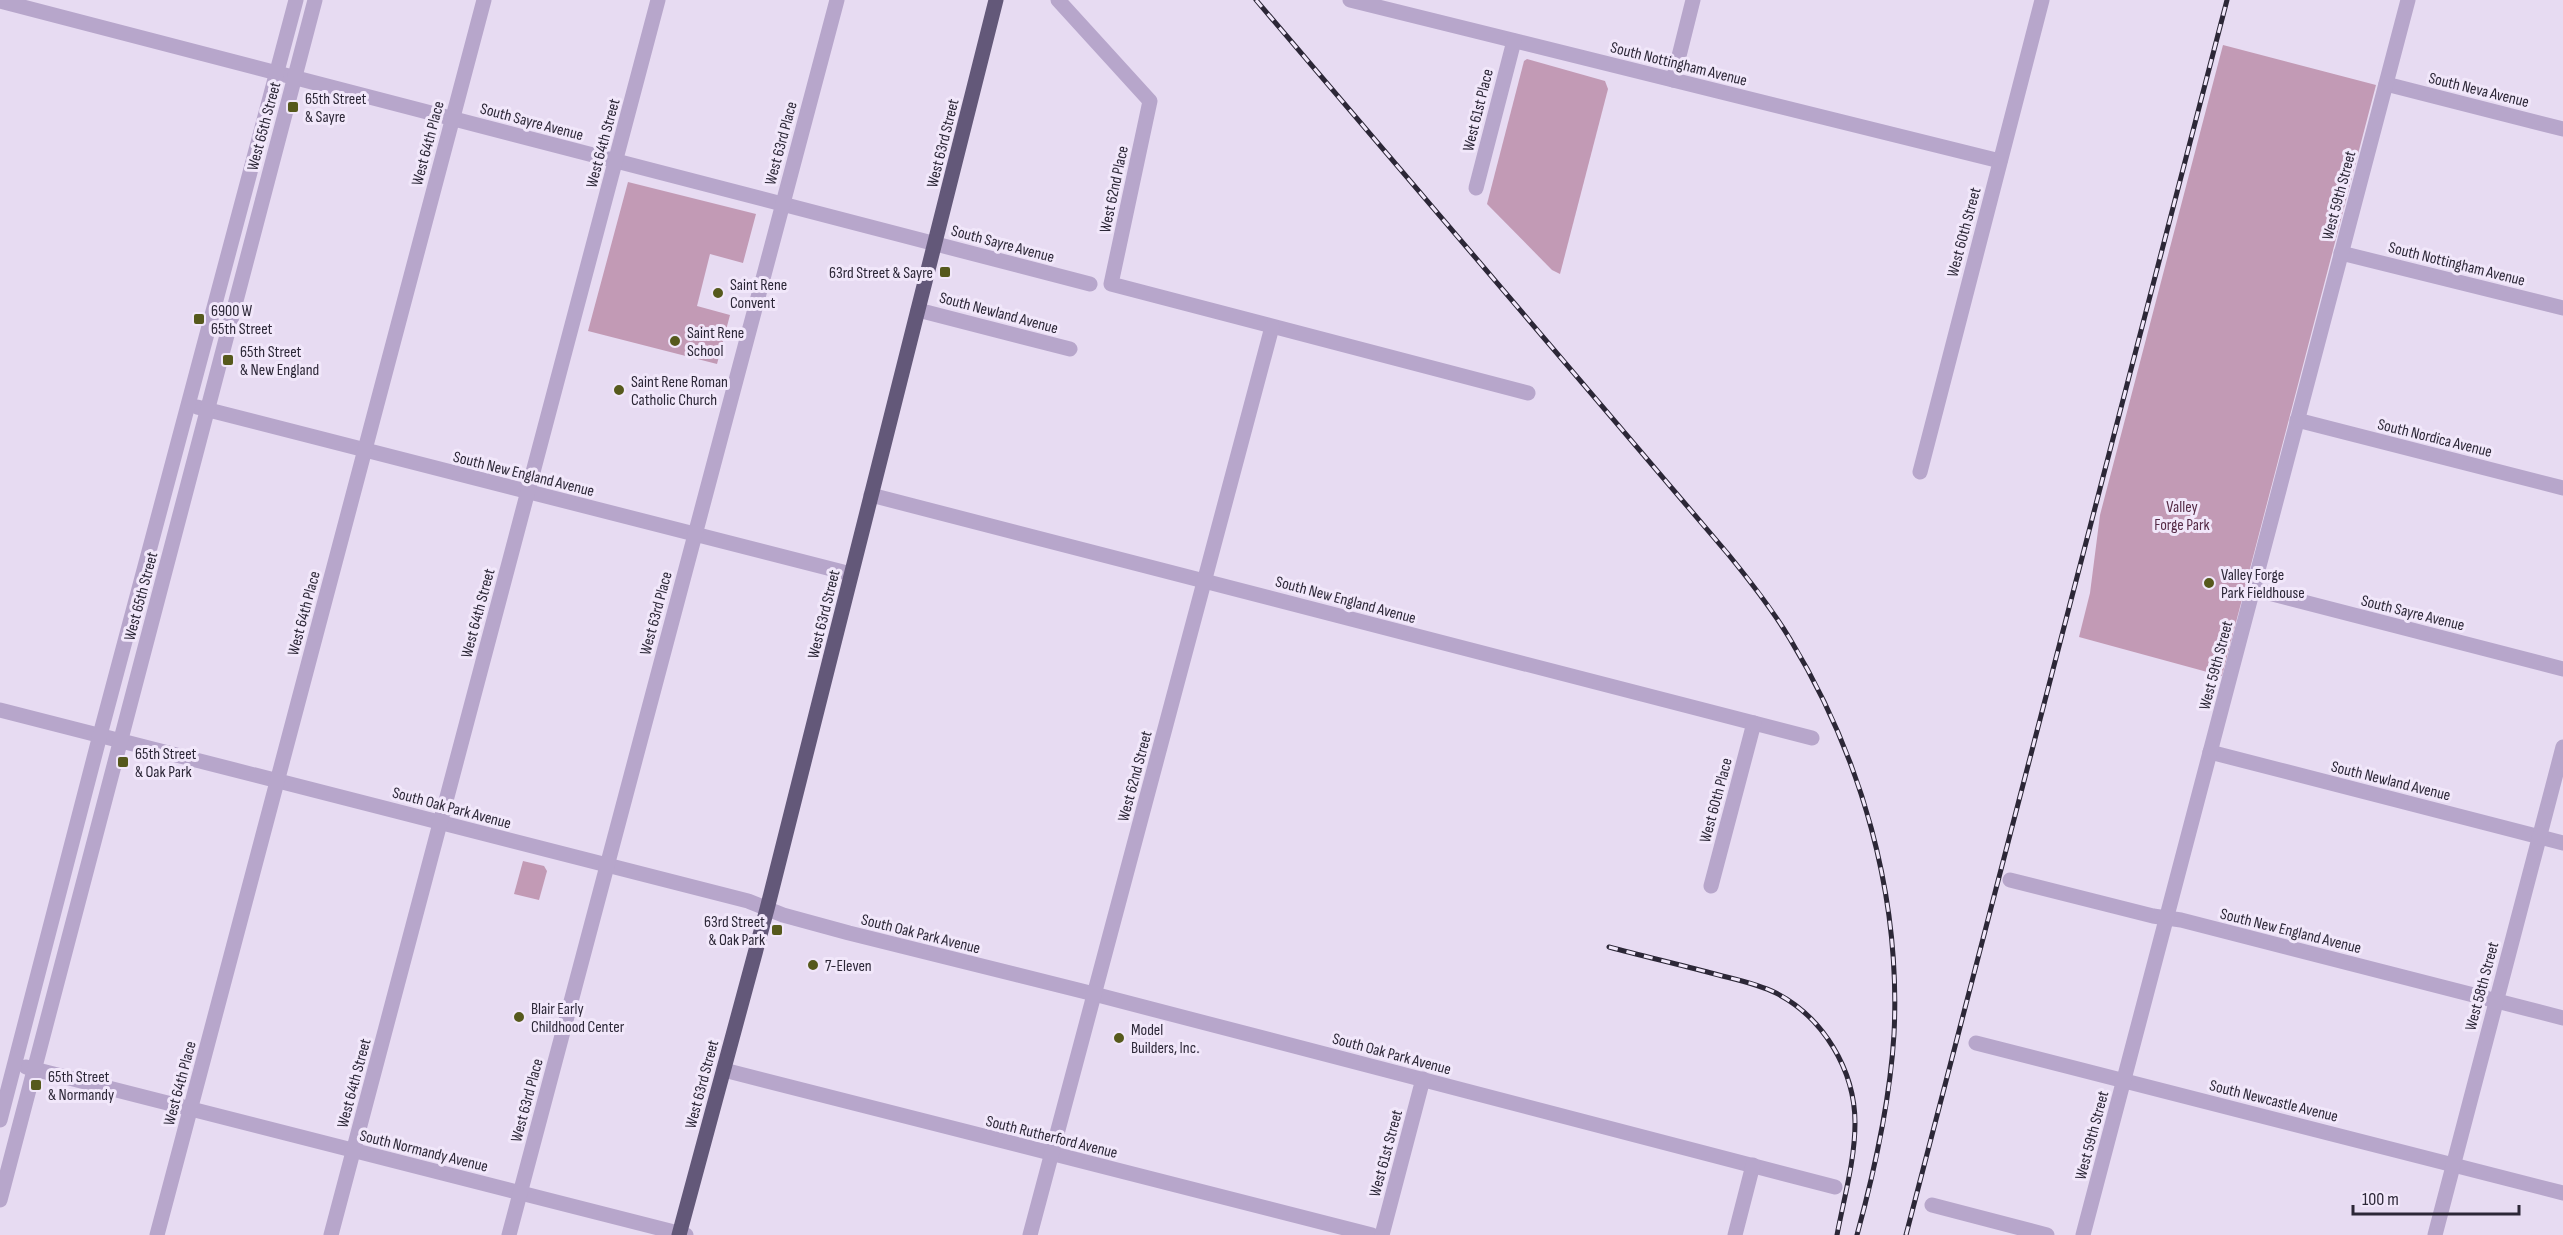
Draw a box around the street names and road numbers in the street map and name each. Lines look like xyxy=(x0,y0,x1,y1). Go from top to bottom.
street label: South Nottingham Avenue xyxy=(1608,38,1749,91)
street label: West 61st Place xyxy=(1459,67,1498,154)
street label: South Neva Avenue xyxy=(2427,69,2531,112)
street label: West 65th Street xyxy=(243,80,285,173)
street label: West 64th Street xyxy=(582,97,625,190)
street label: West 63rd Street xyxy=(923,97,964,190)
street label: West 64th Place xyxy=(408,99,449,188)
street label: South Sayre Avenue xyxy=(478,100,585,145)
street label: West 63rd Place xyxy=(761,100,802,187)
street label: West 62nd Place xyxy=(1096,144,1133,234)
street label: West 59th Street xyxy=(2318,149,2360,242)
street label: West 60th Street xyxy=(1943,185,1986,279)
street label: South Sayre Avenue xyxy=(949,222,1056,267)
street label: South Nottingham Avenue xyxy=(2386,238,2527,291)
street label: South Newland Avenue xyxy=(937,288,1060,338)
street label: South Nordica Avenue xyxy=(2375,415,2494,462)
street label: South New England Avenue xyxy=(451,448,596,501)
street label: West 65th Street xyxy=(120,550,162,643)
street label: West 64th Street xyxy=(457,567,500,660)
street label: West 63rd Street xyxy=(804,568,845,661)
street label: West 64th Place xyxy=(284,569,325,658)
street label: West 63rd Place xyxy=(636,570,677,657)
street label: South New England Avenue xyxy=(1273,573,1418,628)
street label: South Sayre Avenue xyxy=(2359,591,2466,635)
street label: West 59th Street xyxy=(2195,619,2237,712)
street label: West 62nd Street xyxy=(1114,729,1157,824)
street label: West 60th Place xyxy=(1696,756,1737,845)
street label: South Newland Avenue xyxy=(2329,757,2452,805)
street label: South Oak Park Avenue xyxy=(390,783,513,833)
street label: South New England Avenue xyxy=(2218,905,2363,958)
street label: South Oak Park Avenue xyxy=(859,910,982,958)
street label: West 58th Street xyxy=(2461,940,2503,1033)
street label: South Oak Park Avenue xyxy=(1330,1029,1453,1079)
street label: West 64th Street xyxy=(333,1037,376,1130)
street label: West 63rd Street xyxy=(682,1038,723,1131)
street label: West 64th Place xyxy=(160,1039,201,1128)
street label: West 63rd Place xyxy=(507,1057,548,1144)
street label: South Newcastle Avenue xyxy=(2207,1076,2340,1127)
street label: West 59th Street xyxy=(2071,1089,2113,1182)
street label: West 61st Street xyxy=(1366,1108,1407,1199)
street label: South Rutherford Avenue xyxy=(984,1112,1119,1163)
street label: South Normandy Avenue xyxy=(357,1126,490,1177)

